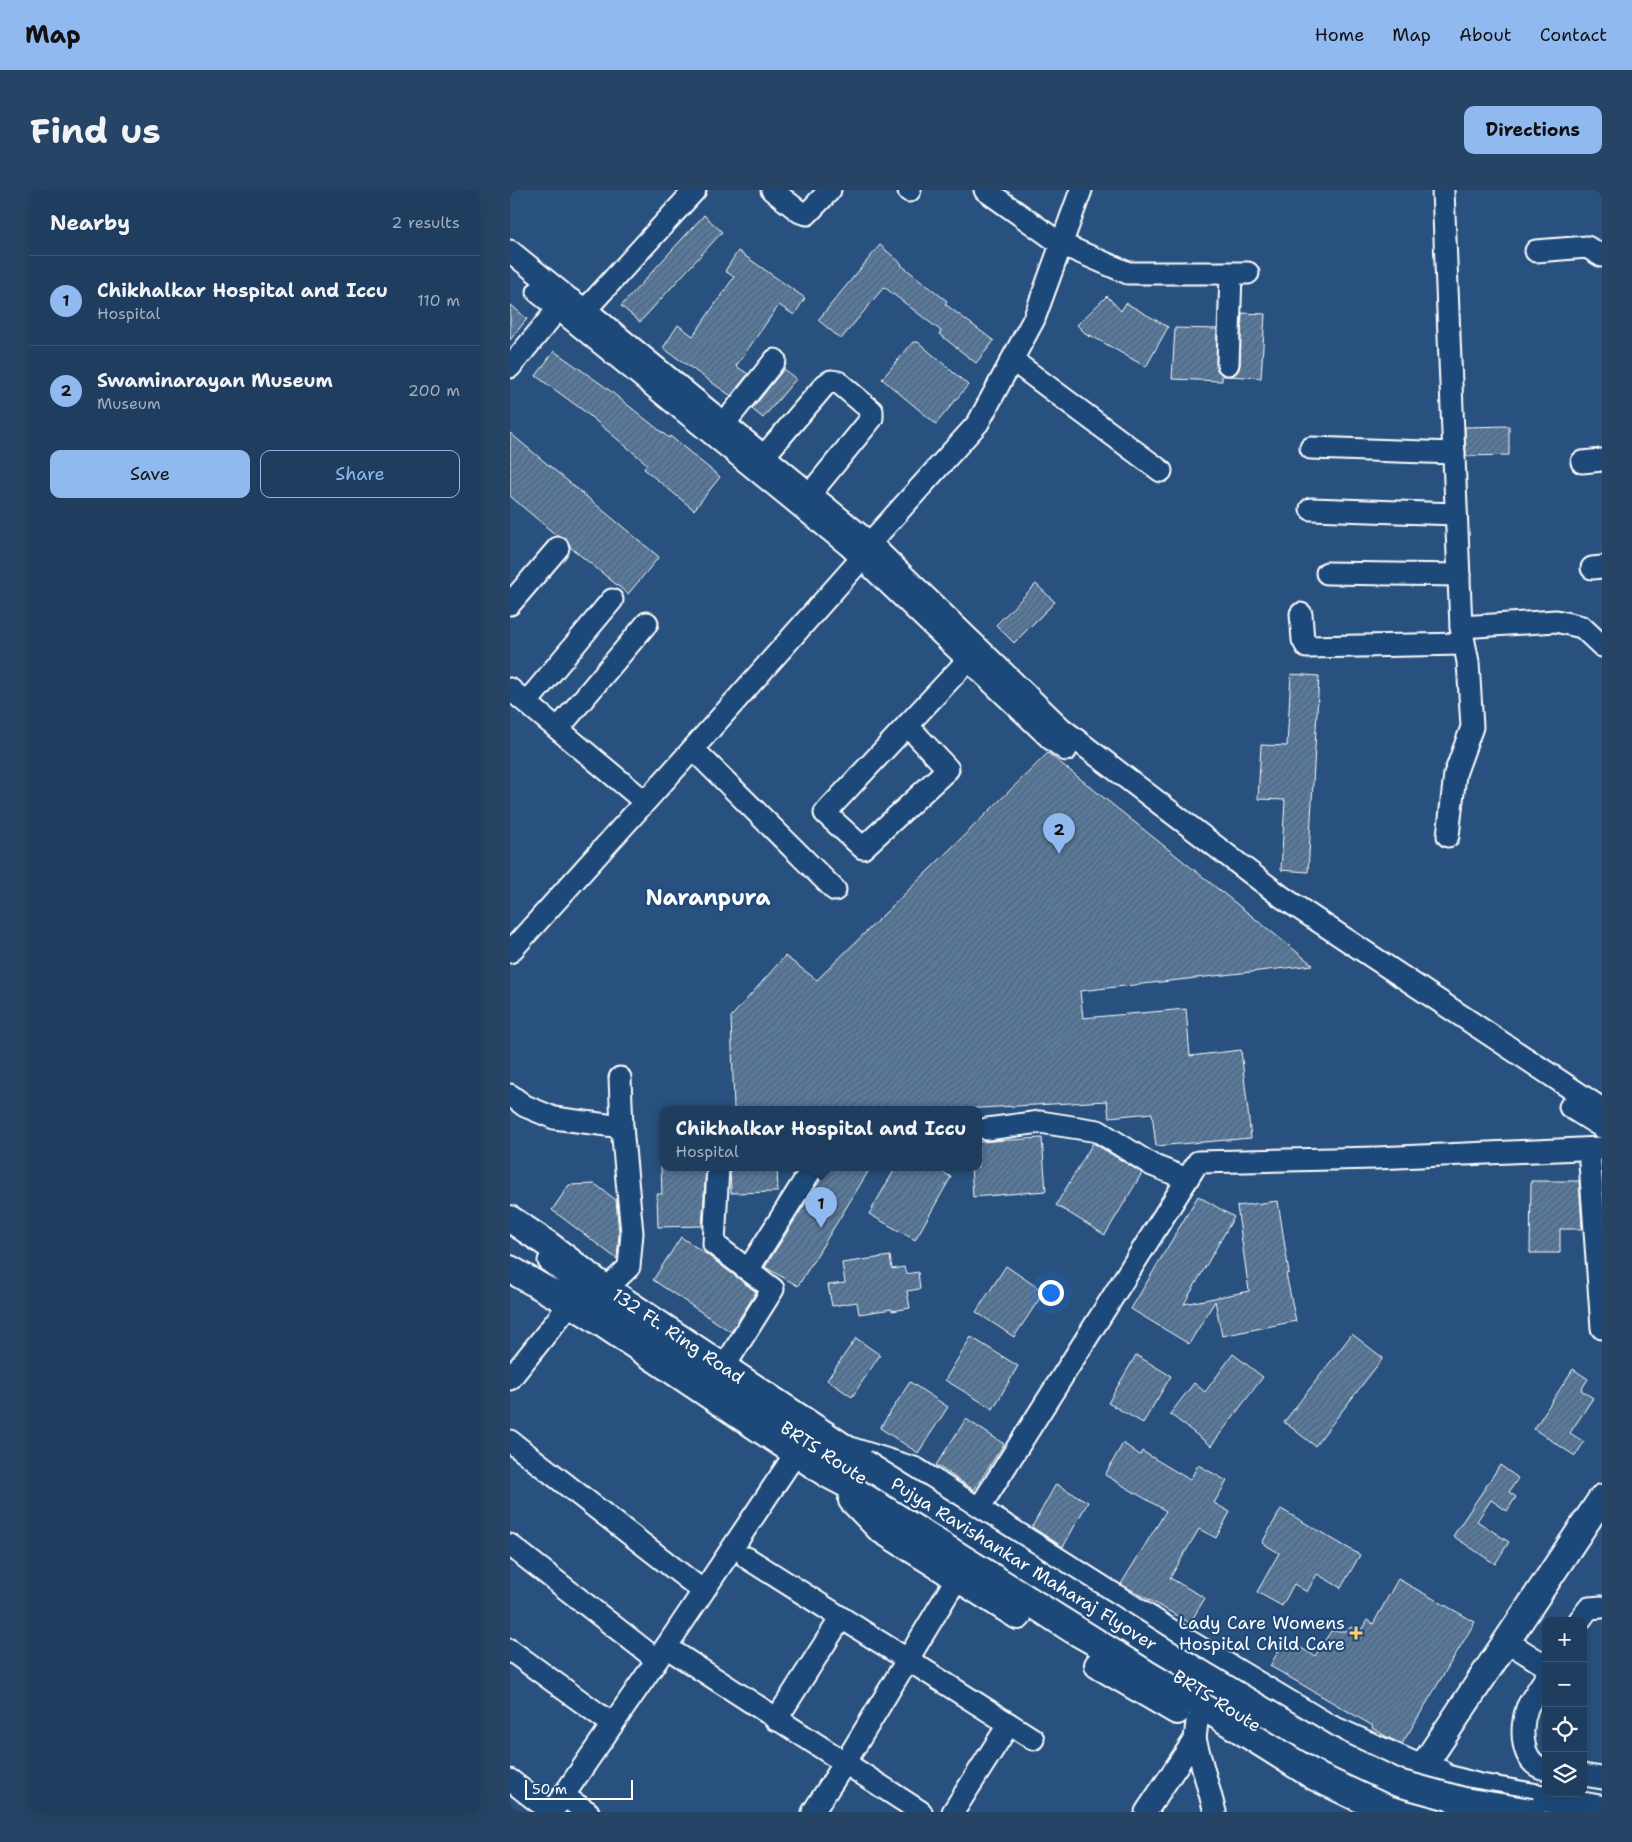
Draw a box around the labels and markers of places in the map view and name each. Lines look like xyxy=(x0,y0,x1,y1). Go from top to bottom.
pin: 2 xyxy=(1043,813,1075,854)
pin: 1 xyxy=(805,1187,837,1228)
place label: Lady Care Womens Hospital Child Care xyxy=(1178,1611,1345,1656)
marker: Lady Care Womens Hospital Child Care xyxy=(1349,1626,1363,1640)

